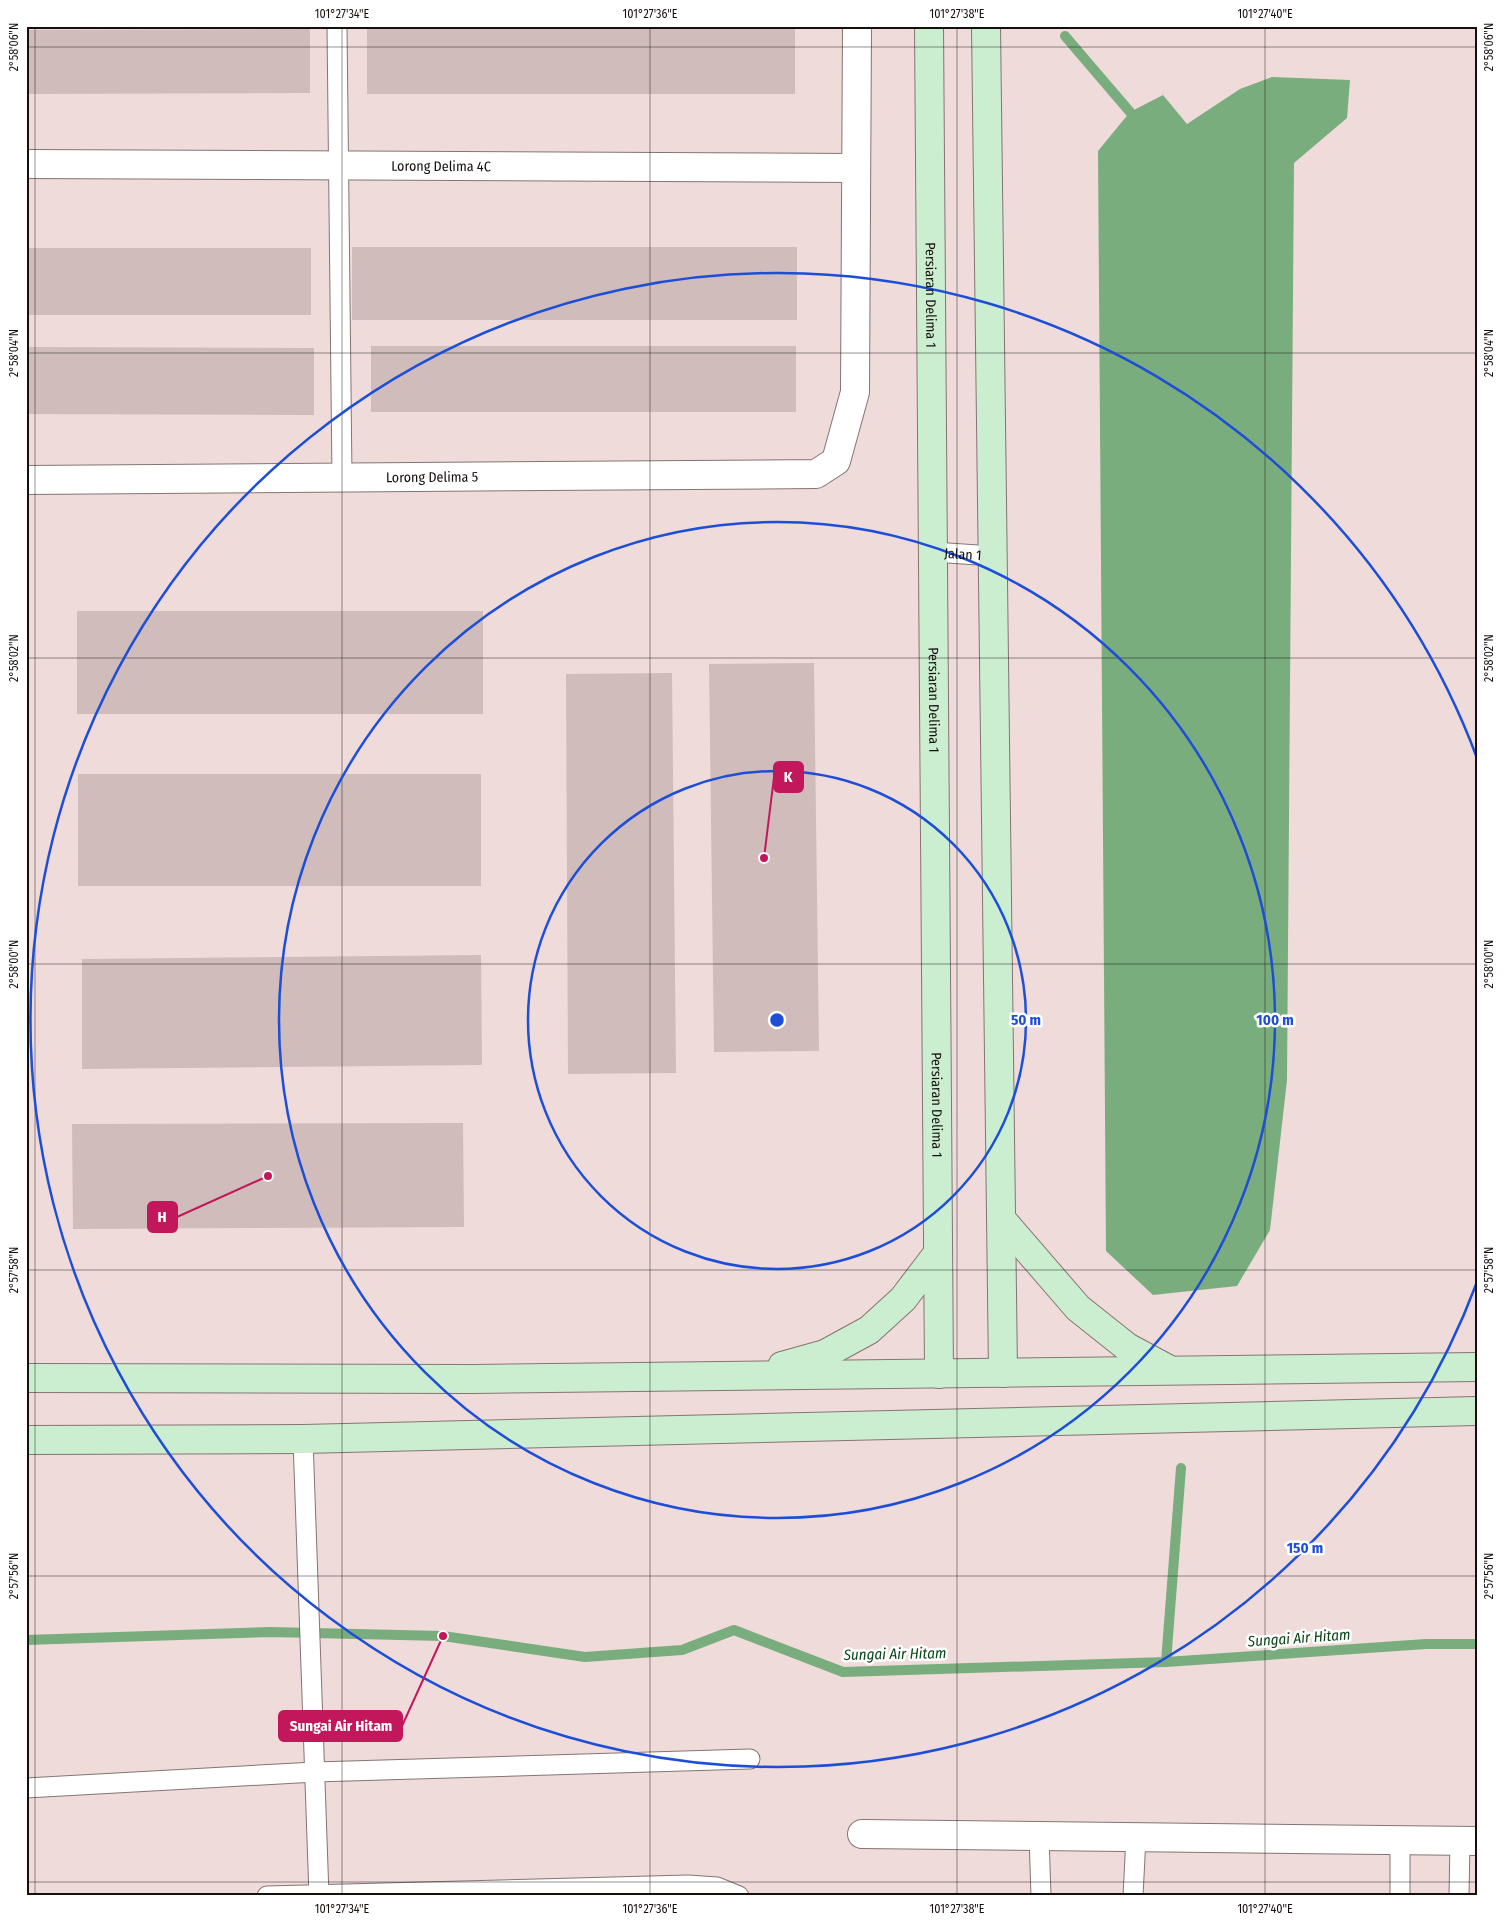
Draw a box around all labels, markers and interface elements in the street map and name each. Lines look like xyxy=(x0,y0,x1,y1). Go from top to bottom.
text: 101°27'34"E xyxy=(315,7,370,21)
text: 101°27'36"E xyxy=(623,7,678,21)
text: 101°27'38"E xyxy=(930,7,985,21)
text: 101°27'40"E xyxy=(1237,7,1293,21)
text: 2°58'06"N xyxy=(7,23,21,71)
text: 2°58'06"N xyxy=(1482,23,1496,71)
street label: Lorong Delima 4C xyxy=(391,157,491,175)
street label: Persiaran Delima 1 xyxy=(922,242,940,348)
text: 2°58'04"N xyxy=(7,329,21,377)
text: 2°58'04"N xyxy=(1482,329,1496,377)
street label: Lorong Delima 5 xyxy=(386,468,478,486)
street label: Jalan 1 xyxy=(944,544,982,564)
text: 2°58'02"N xyxy=(7,634,21,682)
text: 2°58'02"N xyxy=(1482,634,1496,682)
street label: Persiaran Delima 1 xyxy=(925,647,943,753)
callout: K xyxy=(774,762,803,792)
text: K xyxy=(784,768,793,786)
text: 2°58'00"N xyxy=(7,940,21,988)
text: 2°58'00"N xyxy=(1482,940,1496,988)
centre of rings xyxy=(768,1011,786,1029)
text: 50 m xyxy=(1011,1011,1041,1029)
text: 100 m xyxy=(1256,1011,1294,1029)
street label: Persiaran Delima 1 xyxy=(928,1052,946,1158)
callout: H xyxy=(148,1202,177,1232)
text: H xyxy=(157,1208,167,1226)
text: 2°57'58"N xyxy=(7,1247,21,1293)
text: 2°57'58"N xyxy=(1482,1247,1496,1293)
text: 150 m xyxy=(1287,1539,1323,1557)
text: 2°57'56"N xyxy=(7,1553,21,1599)
text: 2°57'56"N xyxy=(1482,1553,1496,1599)
water label: Sungai Air Hitam xyxy=(1246,1625,1351,1651)
water label: Sungai Air Hitam xyxy=(842,1644,947,1664)
callout: Sungai Air Hitam xyxy=(279,1711,402,1741)
text: Sungai Air Hitam xyxy=(290,1717,392,1735)
text: 101°27'34"E xyxy=(315,1902,370,1916)
text: 101°27'36"E xyxy=(623,1902,678,1916)
text: 101°27'38"E xyxy=(930,1902,985,1916)
text: 101°27'40"E xyxy=(1237,1902,1293,1916)

